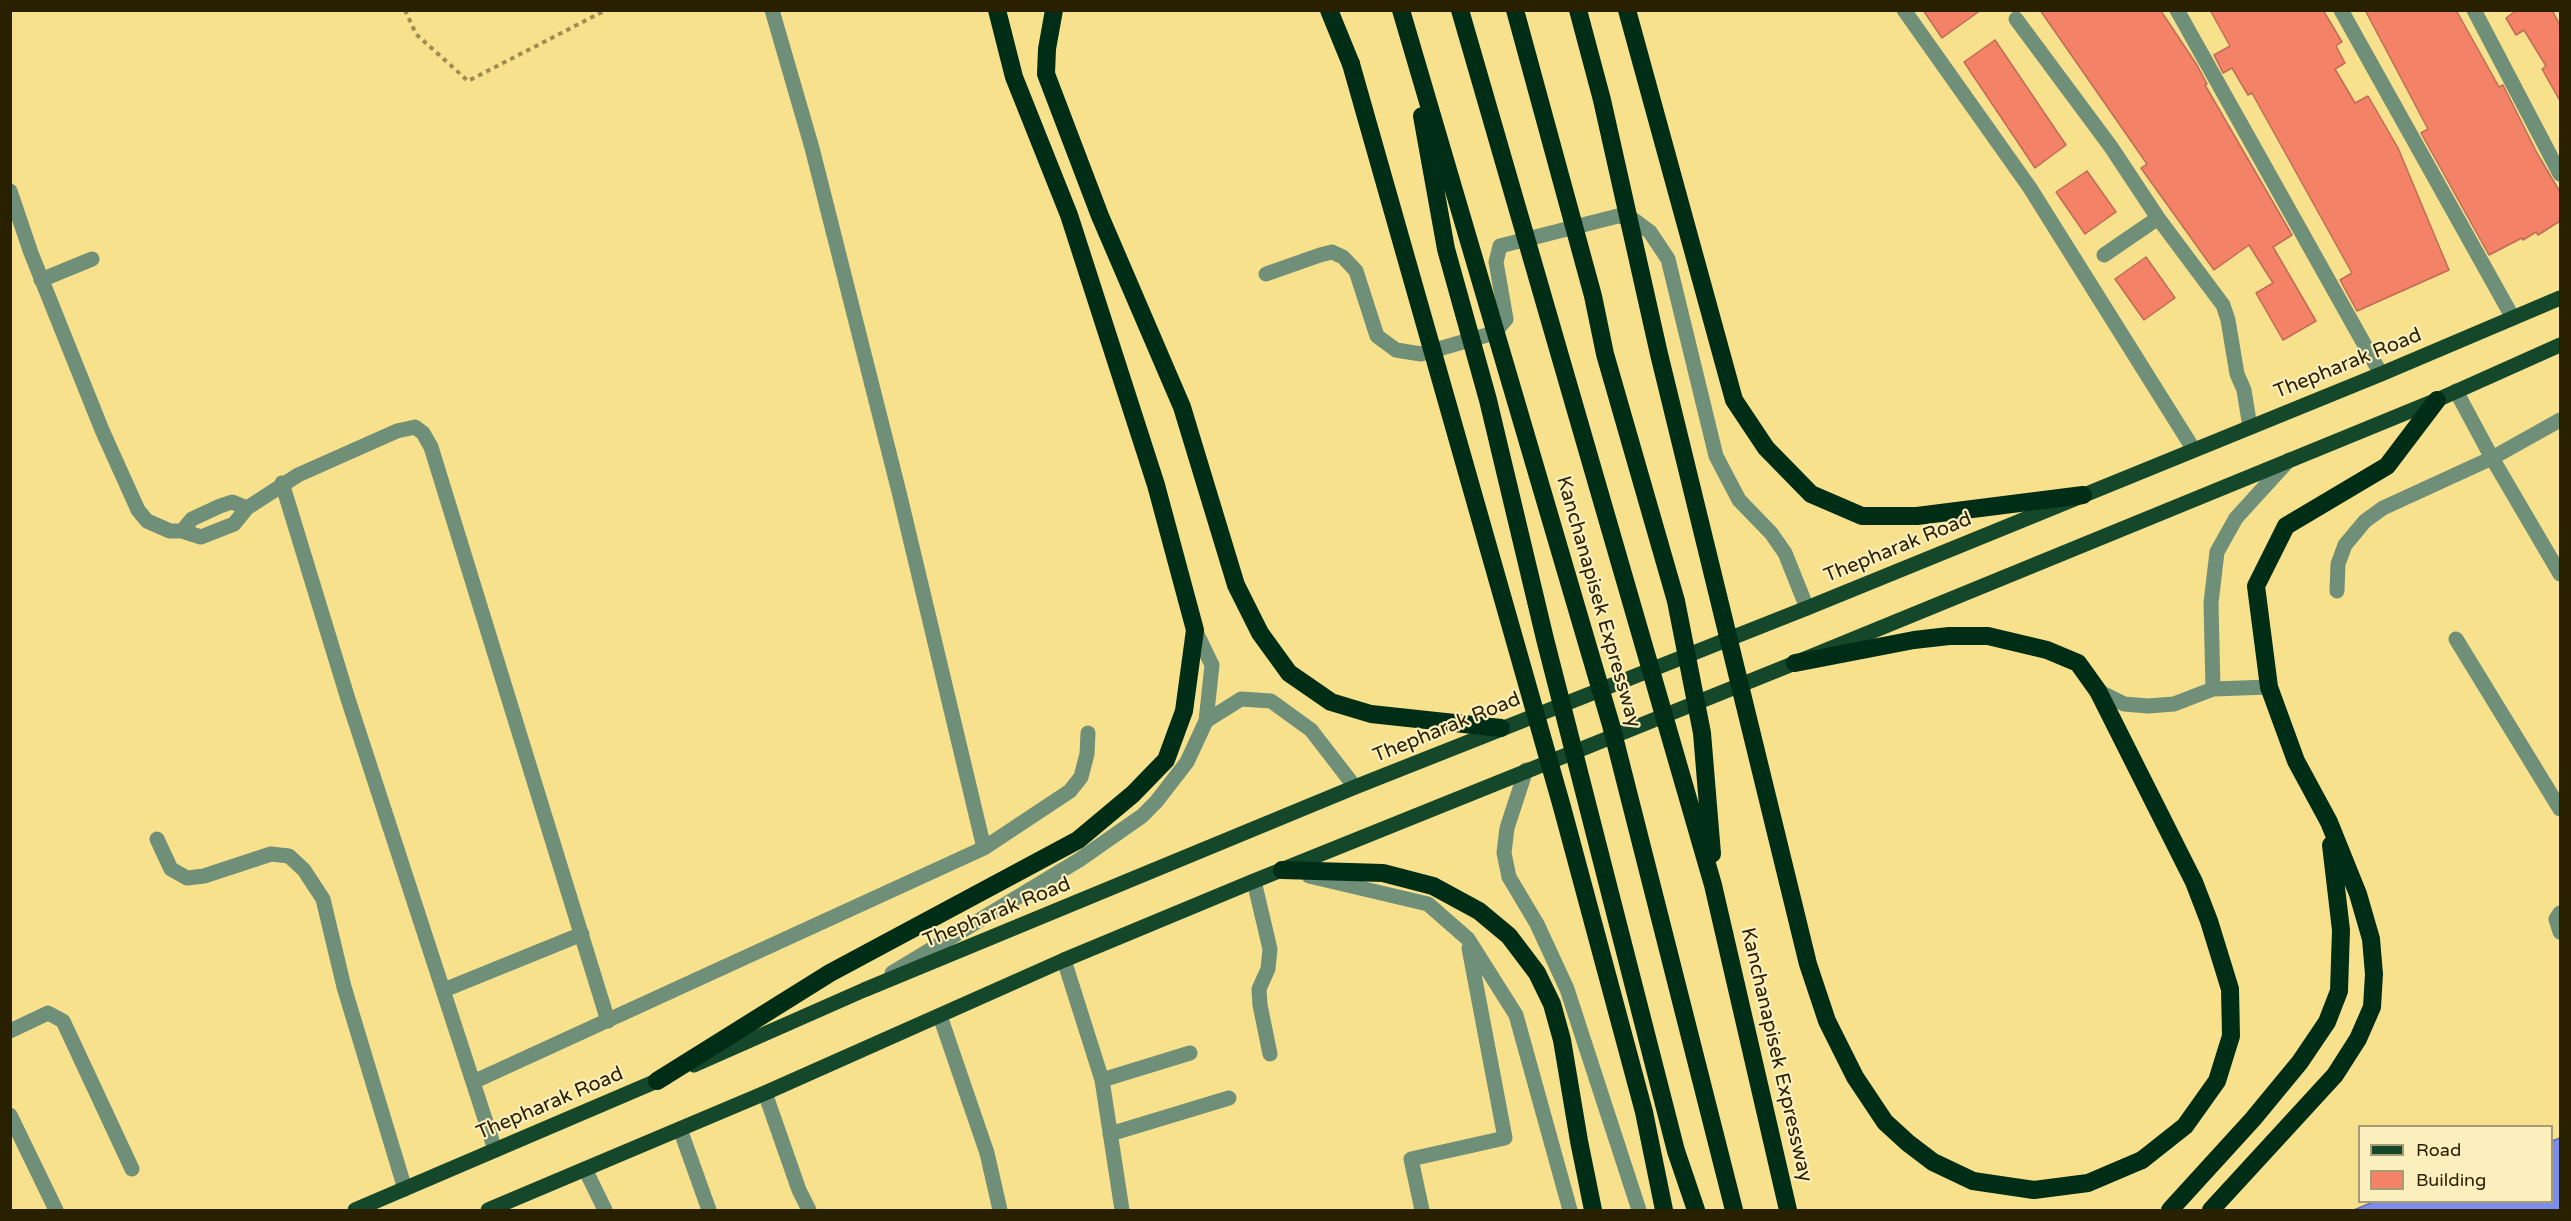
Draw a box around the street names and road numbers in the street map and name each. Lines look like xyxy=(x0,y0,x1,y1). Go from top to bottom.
street label: Thepharak Road xyxy=(2271,323,2425,405)
street label: Kanchanapisek Expressway xyxy=(1551,474,1645,730)
street label: Thepharak Road xyxy=(1821,507,1975,589)
street label: Thepharak Road xyxy=(1370,687,1524,769)
street label: Thepharak Road xyxy=(920,872,1074,954)
street label: Kanchanapisek Expressway xyxy=(1735,925,1817,1185)
street label: Thepharak Road xyxy=(473,1062,627,1146)

